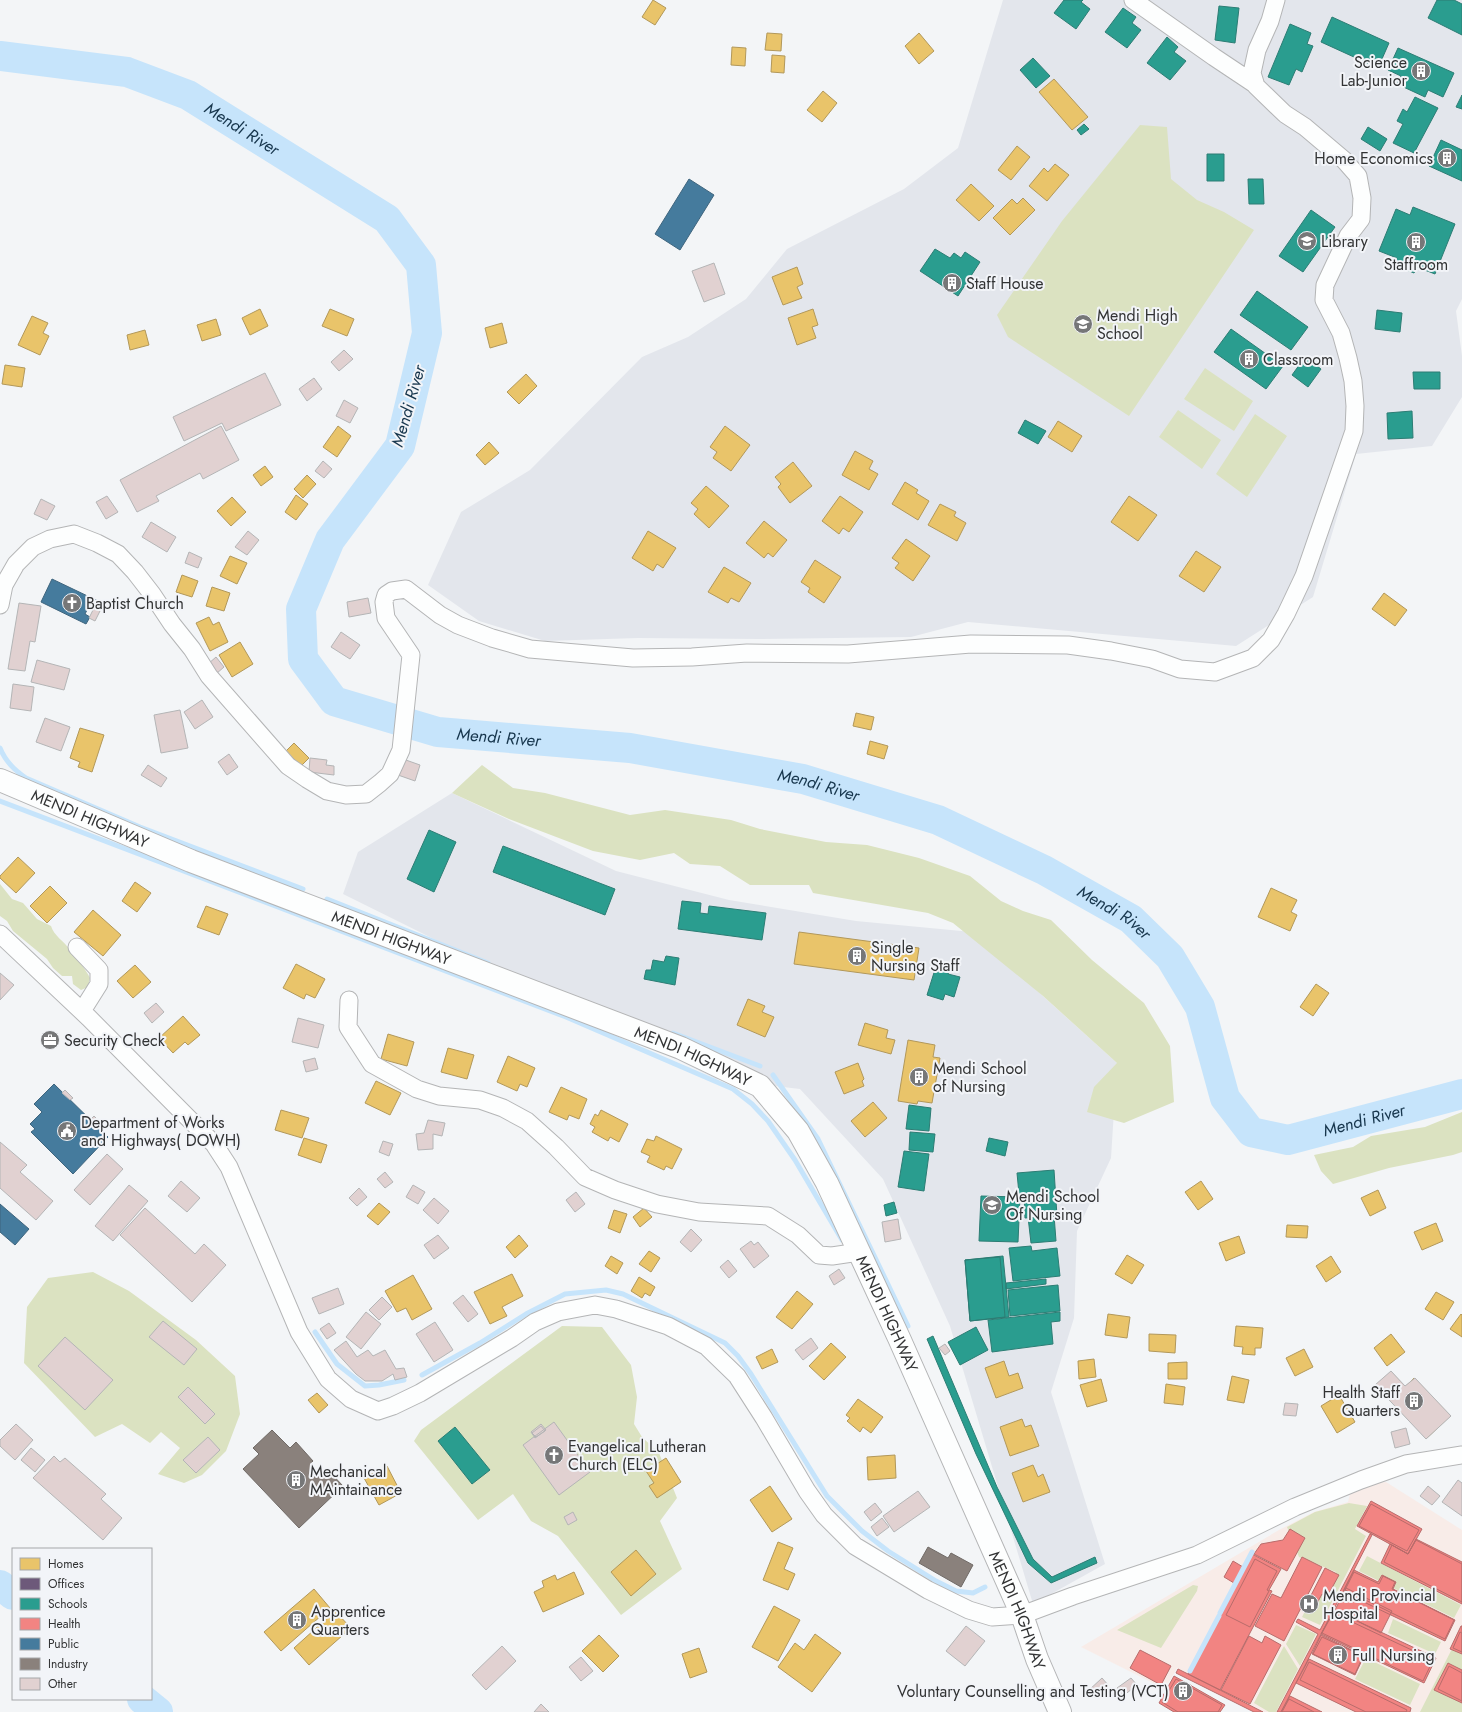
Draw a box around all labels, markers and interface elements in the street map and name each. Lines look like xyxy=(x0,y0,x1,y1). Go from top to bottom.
place label: Science Lab-Junior xyxy=(1341,51,1408,92)
building icon: Science Lab-Junior xyxy=(1410,60,1432,82)
water label: Mendi River xyxy=(200,96,285,162)
place label: Home Economics xyxy=(1314,147,1433,170)
building icon: Home Economics xyxy=(1436,147,1458,169)
school or university icon: Library xyxy=(1296,230,1318,252)
place label: Library xyxy=(1321,230,1369,253)
building icon: Staffroom xyxy=(1405,231,1427,253)
place label: Staffroom xyxy=(1384,253,1448,276)
building icon: Staff House xyxy=(941,272,963,294)
place label: Staff House xyxy=(966,272,1044,295)
place label: Mendi High School xyxy=(1097,304,1178,345)
school or university icon: Mendi High School xyxy=(1072,313,1094,335)
building icon: Classroom xyxy=(1238,348,1260,370)
place label: Classroom xyxy=(1263,348,1333,371)
water label: Mendi River xyxy=(385,361,431,450)
church icon: Baptist Church xyxy=(61,592,83,614)
place label: Baptist Church xyxy=(86,592,184,615)
water label: Mendi River xyxy=(456,722,543,753)
water label: Mendi River xyxy=(776,763,864,808)
street label: MENDI HIGHWAY xyxy=(28,784,152,854)
water label: Mendi River xyxy=(1073,879,1158,946)
street label: MENDI HIGHWAY xyxy=(328,905,454,971)
place label: Single Nursing Staff xyxy=(871,936,960,977)
building icon: Single Nursing Staff xyxy=(846,945,868,967)
street label: MENDI HIGHWAY xyxy=(631,1020,755,1092)
office icon: Security Check xyxy=(39,1029,61,1051)
place label: Security Check xyxy=(64,1029,166,1052)
place label: Mendi School of Nursing xyxy=(933,1057,1027,1098)
building icon: Mendi School of Nursing xyxy=(908,1066,930,1088)
water label: Mendi River xyxy=(1320,1097,1409,1142)
place label: Department of Works and Highways( DOWH) xyxy=(81,1111,241,1152)
public building icon: Department of Works and Highways( DOWH) xyxy=(56,1120,78,1142)
place label: Mendi School Of Nursing xyxy=(1006,1185,1100,1226)
school or university icon: Mendi School Of Nursing xyxy=(981,1194,1003,1216)
street label: MENDI HIGHWAY xyxy=(850,1252,924,1376)
place label: Health Staff Quarters xyxy=(1322,1381,1400,1422)
building icon: Health Staff Quarters xyxy=(1403,1390,1425,1412)
place label: Evangelical Lutheran Church (ELC) xyxy=(568,1435,706,1476)
church icon: Evangelical Lutheran Church (ELC) xyxy=(543,1444,565,1466)
place label: Mechanical MAintainance xyxy=(310,1460,402,1501)
building icon: Mechanical MAintainance xyxy=(285,1469,307,1491)
legend xyxy=(12,1548,152,1700)
street label: MENDI HIGHWAY xyxy=(983,1548,1051,1673)
text: Homes xyxy=(48,1555,84,1573)
text: Offices xyxy=(48,1575,84,1593)
place label: Mendi Provincial Hospital xyxy=(1323,1584,1436,1625)
hospital icon: Mendi Provincial Hospital xyxy=(1298,1593,1320,1615)
text: Schools xyxy=(48,1595,87,1613)
place label: Apprentice Quarters xyxy=(311,1600,386,1641)
building icon: Apprentice Quarters xyxy=(286,1609,308,1631)
text: Health xyxy=(48,1615,80,1633)
text: Public xyxy=(48,1635,79,1653)
building icon: Full Nursing xyxy=(1327,1644,1349,1666)
place label: Full Nursing xyxy=(1352,1644,1435,1667)
text: Industry xyxy=(48,1655,89,1673)
text: Other xyxy=(48,1675,78,1693)
place label: Voluntary Counselling and Testing (VCT) xyxy=(897,1680,1169,1703)
building icon: Voluntary Counselling and Testing (VCT) xyxy=(1172,1680,1194,1702)

